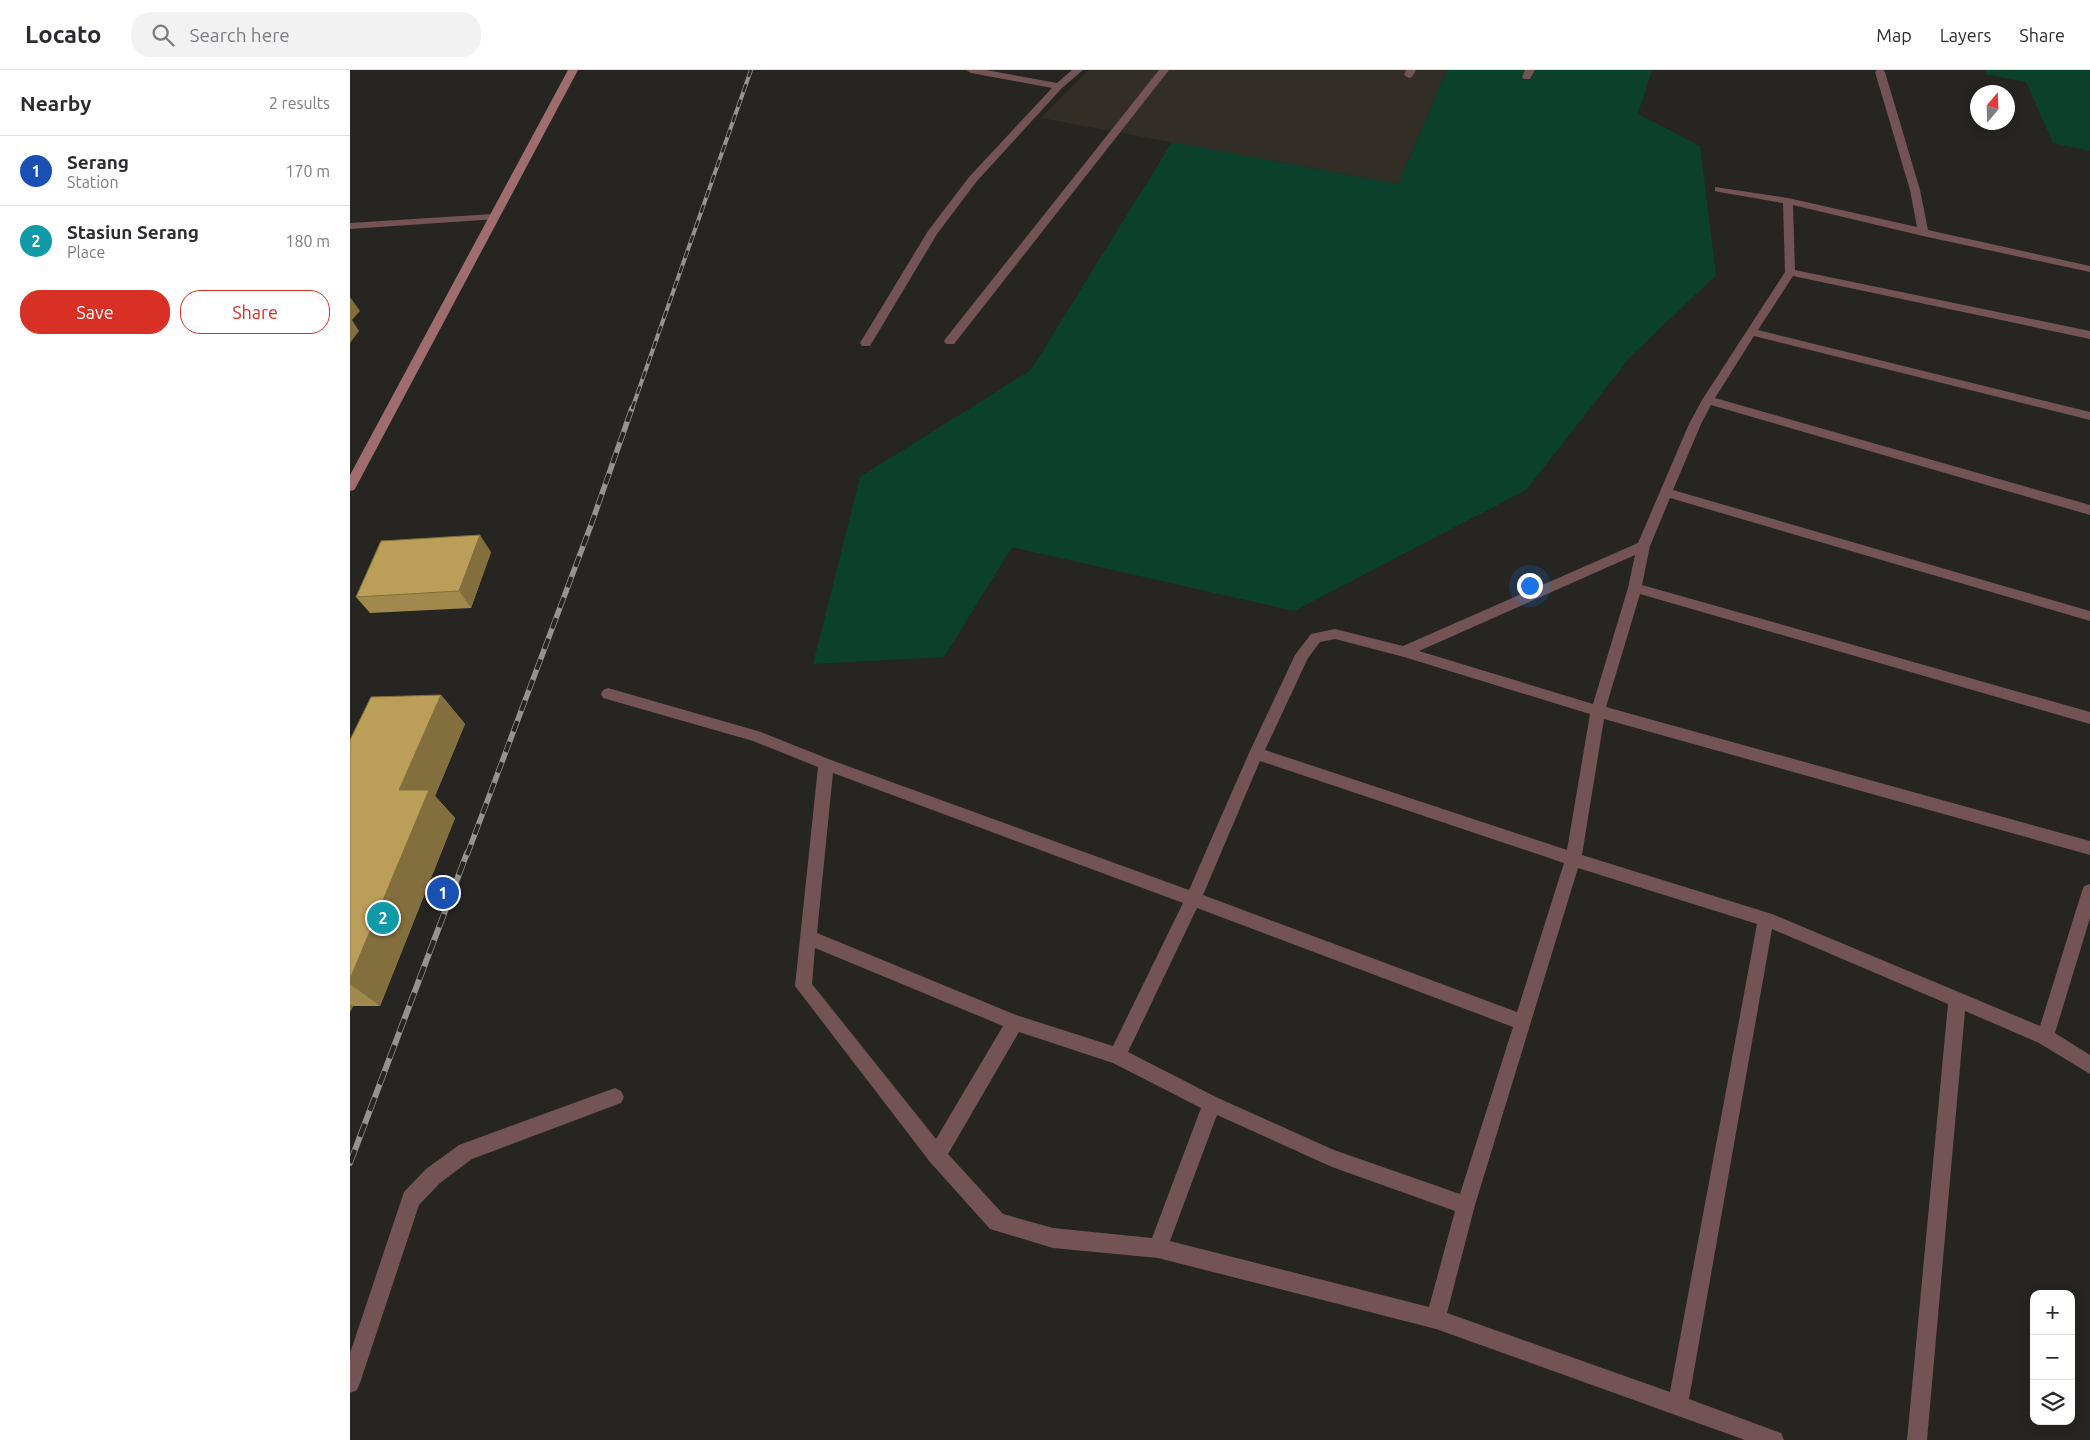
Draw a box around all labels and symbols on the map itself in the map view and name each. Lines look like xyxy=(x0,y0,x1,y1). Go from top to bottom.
north arrow xyxy=(1970,85,2015,130)
your location xyxy=(1517,573,1543,599)
pin: 1 xyxy=(427,874,459,912)
pin: 2 xyxy=(367,899,399,937)

